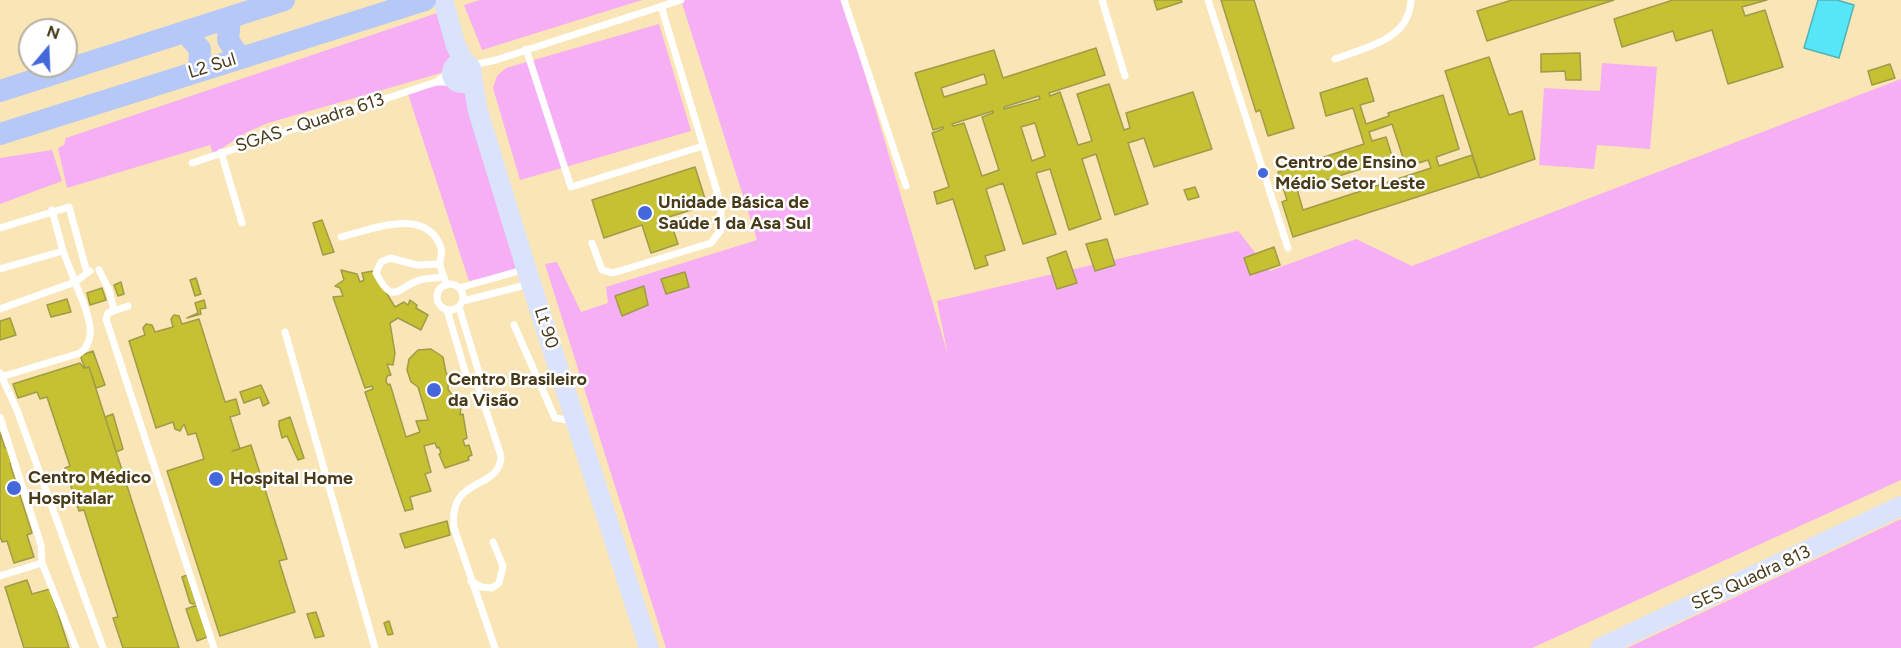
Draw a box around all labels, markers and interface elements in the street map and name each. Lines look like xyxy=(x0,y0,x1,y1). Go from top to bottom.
north arrow xyxy=(18,18,78,78)
text: N xyxy=(44,21,62,43)
street label: L2 Sul xyxy=(185,49,239,83)
street label: SGAS - Quadra 613 xyxy=(233,89,387,157)
place label: Centro de Ensino Médio Setor Leste xyxy=(1275,152,1425,195)
marker: Centro de Ensino Médio Setor Leste xyxy=(1256,166,1270,180)
place label: Unidade Básica de Saúde 1 da Asa Sul xyxy=(658,192,811,234)
marker: Unidade Básica de Saúde 1 da Asa Sul xyxy=(636,204,654,222)
street label: Lt 90 xyxy=(529,305,563,351)
place label: Centro Brasileiro da Visão xyxy=(448,369,587,412)
marker: Centro Brasileiro da Visão xyxy=(425,381,443,399)
place label: Centro Médico Hospitalar xyxy=(28,467,151,510)
place label: Hospital Home xyxy=(230,468,353,490)
marker: Hospital Home xyxy=(207,470,225,488)
marker: Centro Médico Hospitalar xyxy=(5,479,23,497)
street label: SES Quadra 813 xyxy=(1688,541,1814,615)

